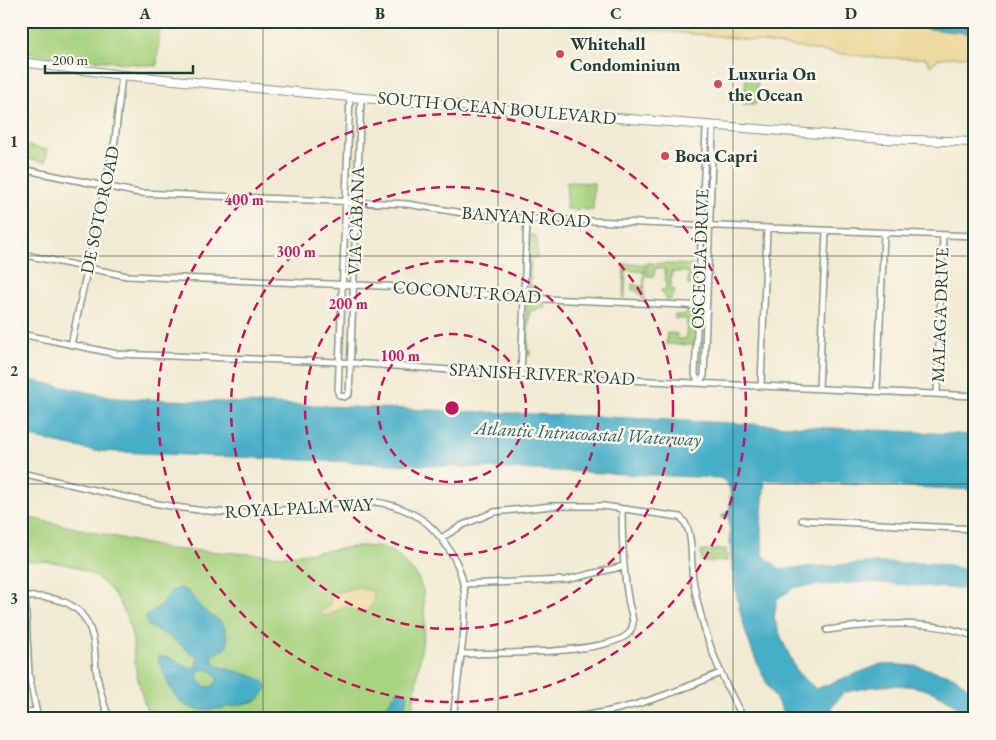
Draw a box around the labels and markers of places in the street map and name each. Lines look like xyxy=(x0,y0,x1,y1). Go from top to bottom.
place label: Whitehall Condominium xyxy=(570,32,681,76)
marker: Whitehall Condominium xyxy=(554,48,566,60)
place label: Luxuria On the Ocean xyxy=(728,62,816,106)
marker: Luxuria On the Ocean xyxy=(712,78,724,90)
place label: Boca Capri xyxy=(675,144,758,167)
marker: Boca Capri xyxy=(659,150,671,162)
centre of rings xyxy=(443,399,461,417)

